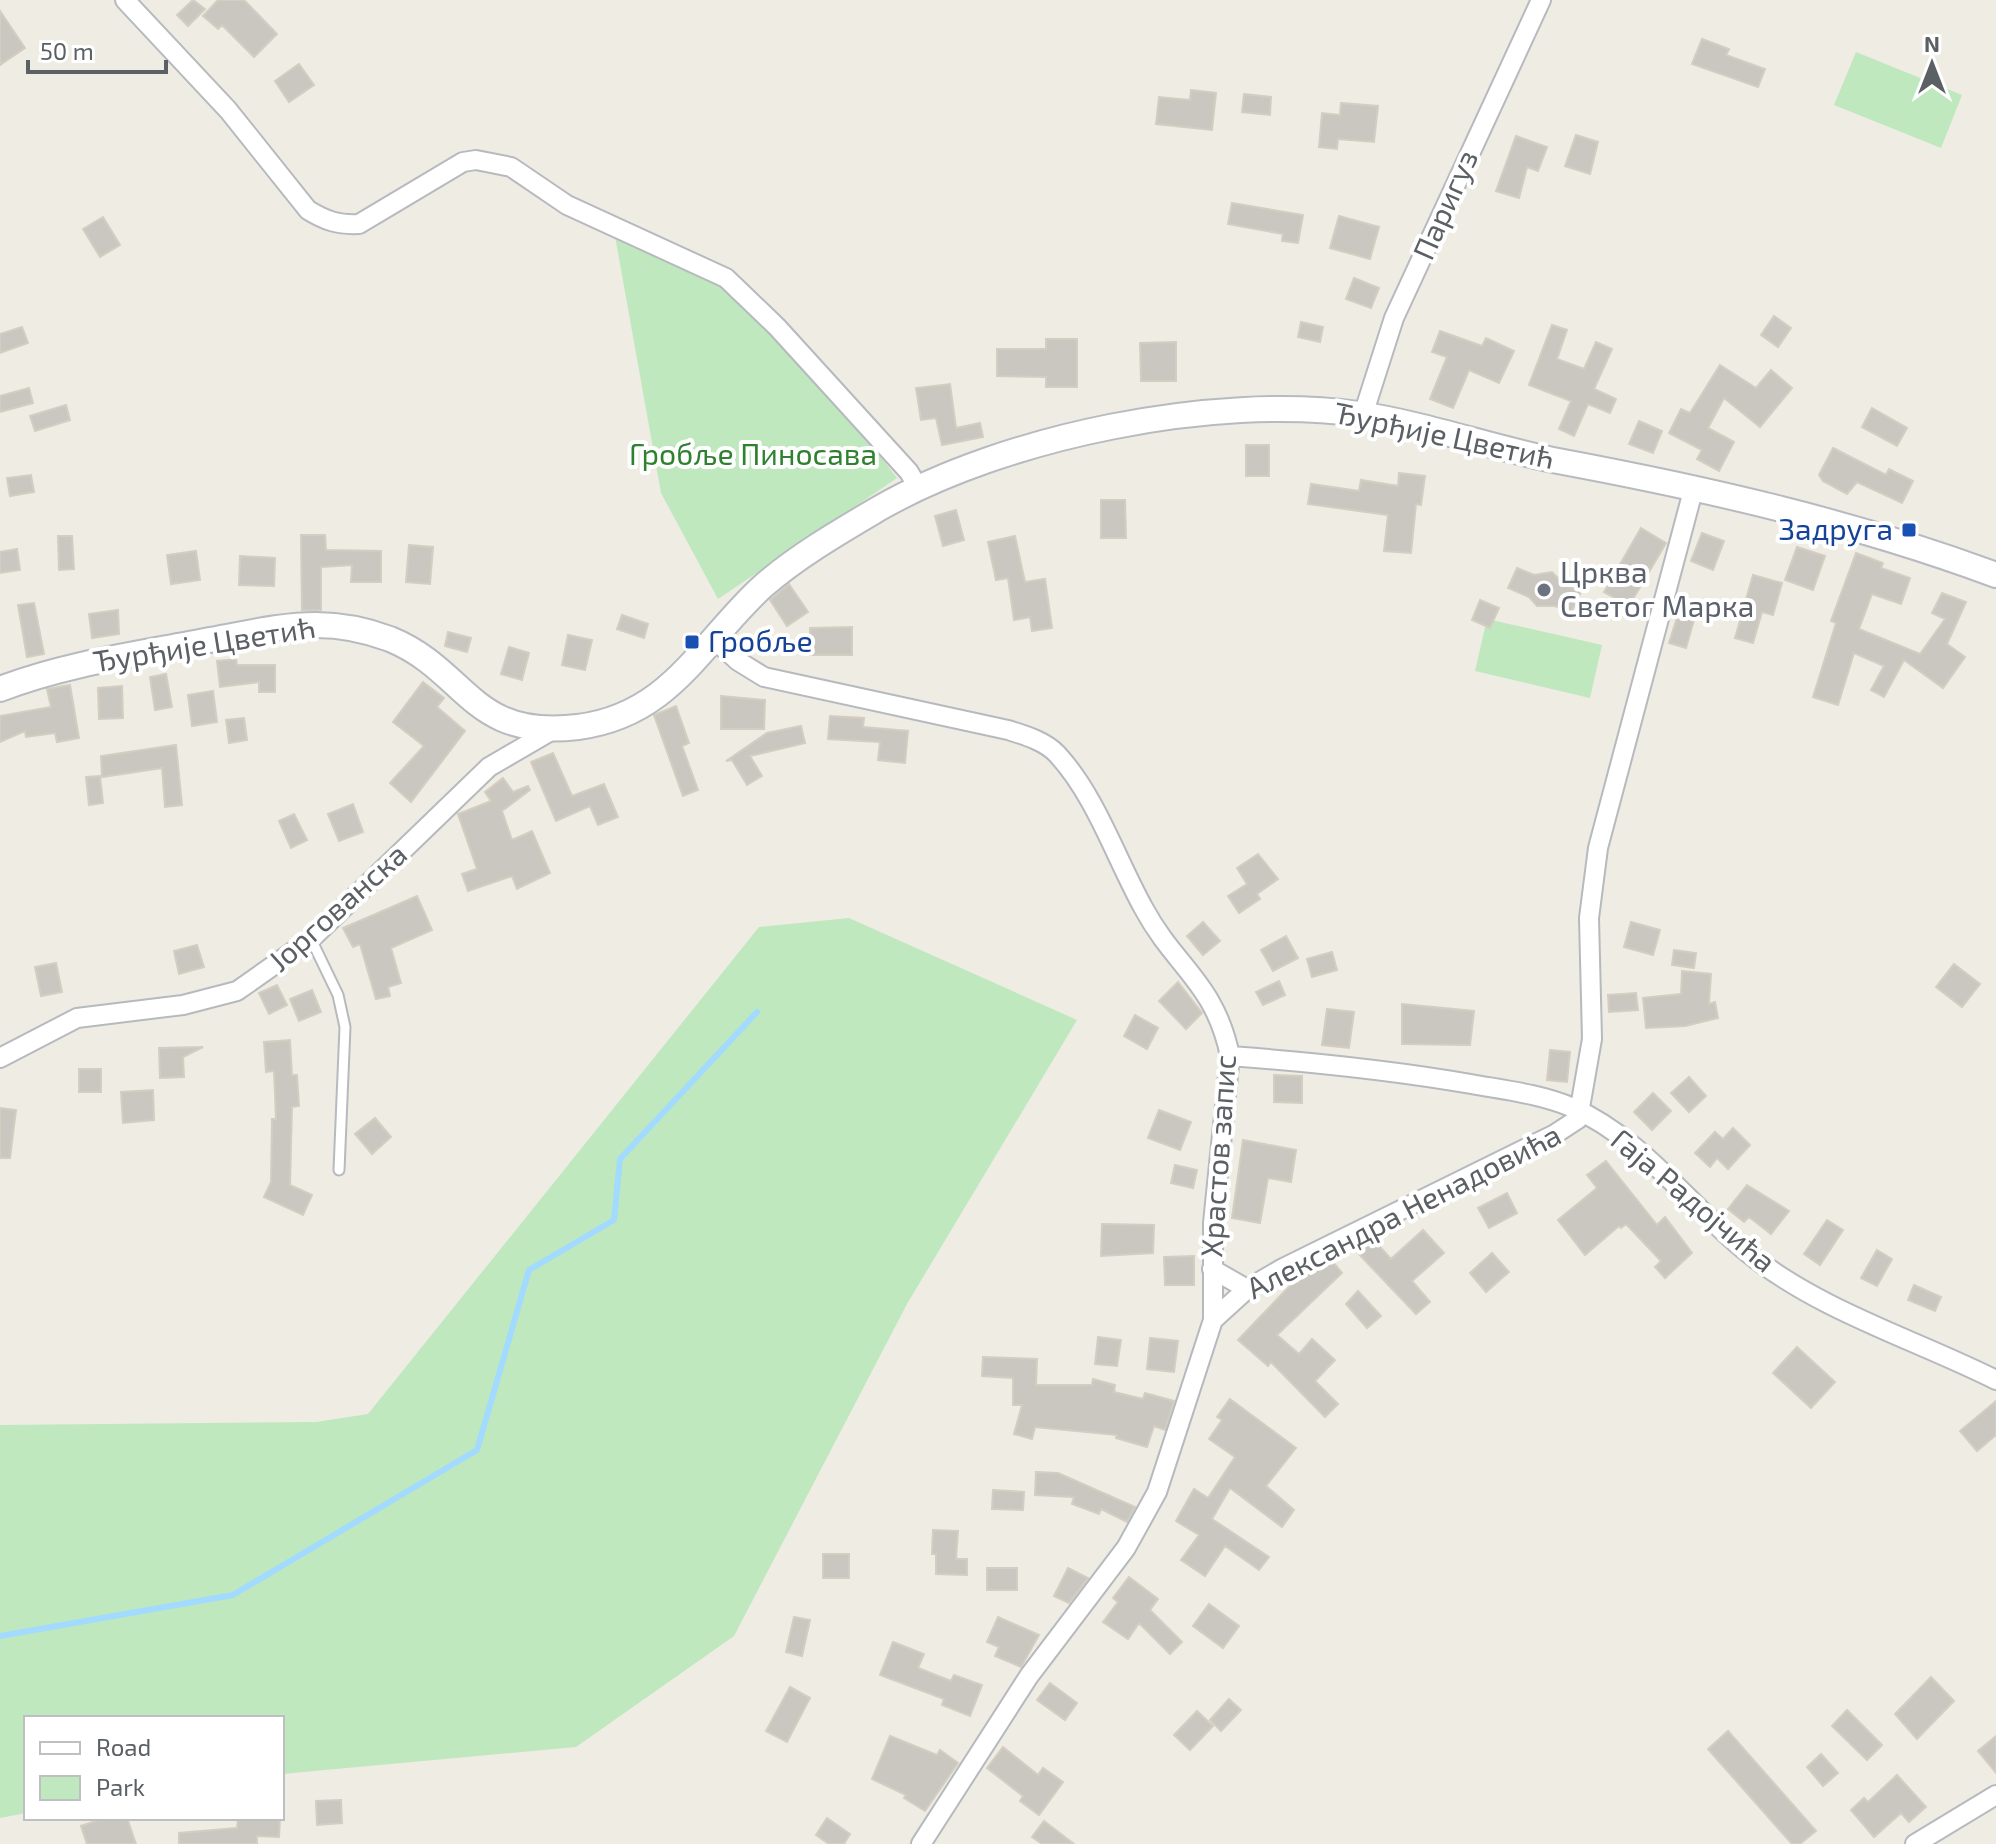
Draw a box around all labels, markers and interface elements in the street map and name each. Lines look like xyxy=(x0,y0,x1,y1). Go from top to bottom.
scale bar xyxy=(28,24,166,74)
north arrow xyxy=(1892,24,1972,104)
text: N xyxy=(1924,30,1940,56)
text: 50 m xyxy=(40,36,94,65)
street label: Паригуз xyxy=(1404,144,1485,265)
street label: Ђурђије Цветић xyxy=(1331,393,1558,476)
park label: Гробље Пиносава xyxy=(629,435,877,471)
place label: Задруга xyxy=(1779,510,1893,547)
marker: Задруга xyxy=(1900,521,1918,539)
place label: Црква Светог Марка xyxy=(1560,553,1754,623)
marker: Црква Светог Марка xyxy=(1535,581,1553,599)
street label: Ђурђије Цветић xyxy=(90,608,317,679)
place label: Гробље xyxy=(708,622,813,658)
marker: Гробље xyxy=(683,633,701,651)
street label: Јоргованска xyxy=(260,835,413,978)
street label: Храстов запис xyxy=(1192,1053,1242,1258)
street label: Александра Ненадовића xyxy=(1240,1115,1566,1305)
street label: Гаја Радојчића xyxy=(1605,1120,1784,1279)
legend xyxy=(24,1716,284,1820)
text: Road xyxy=(96,1732,151,1761)
text: Park xyxy=(96,1772,145,1801)

